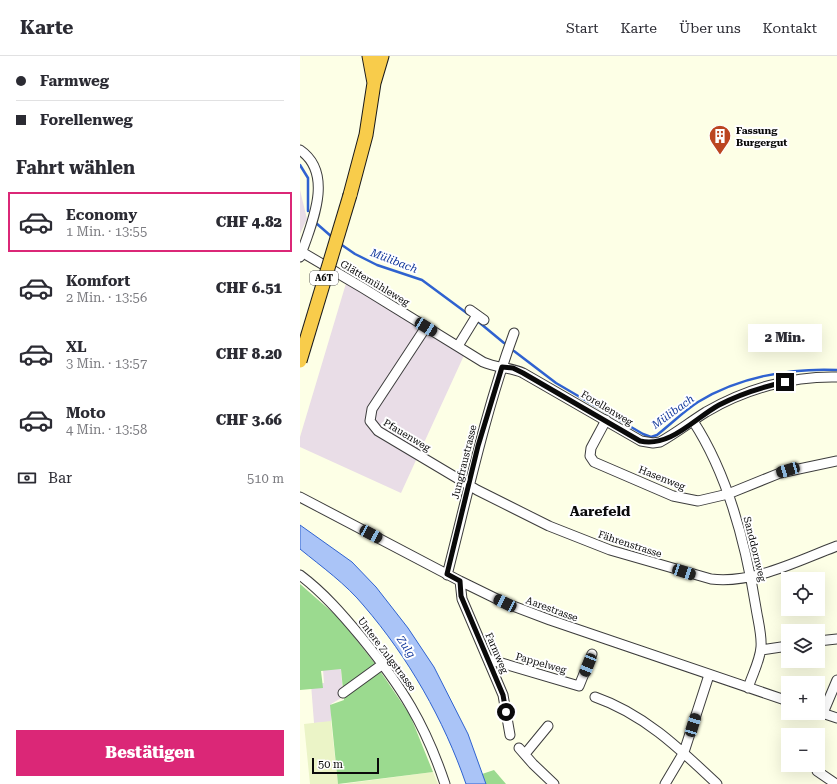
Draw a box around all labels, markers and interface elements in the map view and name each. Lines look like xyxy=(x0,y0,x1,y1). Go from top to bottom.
text: Karte xyxy=(20,16,74,39)
text: Start xyxy=(566,20,599,36)
text: Karte xyxy=(621,20,657,36)
text: Über uns xyxy=(679,20,741,36)
text: Kontakt xyxy=(763,20,817,36)
text: Farmweg xyxy=(40,72,109,90)
text: Forellenweg xyxy=(40,111,133,129)
building icon: Fassung Burgergut xyxy=(707,123,733,156)
place label: Fassung Burgergut xyxy=(736,125,787,148)
text: Fahrt wählen xyxy=(16,157,135,178)
icon: car xyxy=(18,204,54,240)
text: Economy xyxy=(66,206,137,224)
text: CHF 4.82 xyxy=(216,213,282,231)
text: 1 Min. · 13:55 xyxy=(66,224,147,239)
water label: Mülibach xyxy=(368,246,420,276)
street label: Glättemühleweg xyxy=(339,258,412,308)
icon: car xyxy=(18,270,54,306)
road number: A6T xyxy=(310,271,338,285)
text: Komfort xyxy=(66,272,130,290)
text: CHF 6.51 xyxy=(216,279,282,297)
text: 2 Min. · 13:56 xyxy=(66,290,147,305)
car xyxy=(413,316,439,338)
callout: 2 Min. xyxy=(748,324,822,352)
text: 2 Min. xyxy=(765,330,805,345)
icon: car xyxy=(18,336,54,372)
text: XL xyxy=(66,338,87,356)
text: CHF 8.20 xyxy=(216,345,282,363)
text: 3 Min. · 13:57 xyxy=(66,356,147,371)
route end xyxy=(776,373,794,391)
street label: Forellenweg xyxy=(579,388,635,428)
water label: Mülibach xyxy=(648,392,697,432)
icon: car xyxy=(18,402,54,438)
text: Moto xyxy=(66,404,106,422)
text: CHF 3.66 xyxy=(216,411,282,429)
street label: Pfauenweg xyxy=(382,417,433,453)
text: 4 Min. · 13:58 xyxy=(66,422,147,437)
street label: Jungfraustrasse xyxy=(449,423,479,500)
car xyxy=(775,461,801,479)
street label: Hasenweg xyxy=(637,464,687,492)
icon: cash xyxy=(16,467,38,489)
text: Bar xyxy=(48,469,72,487)
text: 510 m xyxy=(247,471,284,486)
district label: Aarefeld xyxy=(570,503,631,519)
street label: Sanddornweg xyxy=(742,515,768,583)
car xyxy=(358,523,384,545)
street label: Fährenstrasse xyxy=(597,529,664,560)
car xyxy=(671,563,697,581)
map controls xyxy=(781,572,825,772)
button: locate xyxy=(781,572,825,616)
car xyxy=(492,592,518,614)
street label: Aarestrasse xyxy=(524,594,580,624)
street label: Untere Zulgstrasse xyxy=(356,615,419,693)
button: layers xyxy=(781,624,825,668)
street label: Farmweg xyxy=(483,631,511,675)
water label: Zulg xyxy=(393,633,418,661)
street label: Pappelweg xyxy=(514,650,568,676)
car xyxy=(578,652,598,678)
button: + xyxy=(781,676,825,720)
route start xyxy=(497,703,515,721)
car xyxy=(684,712,702,738)
button: − xyxy=(781,728,825,772)
button: Bestätigen xyxy=(16,730,284,776)
scale bar xyxy=(312,756,379,775)
text: 50 m xyxy=(318,758,343,771)

